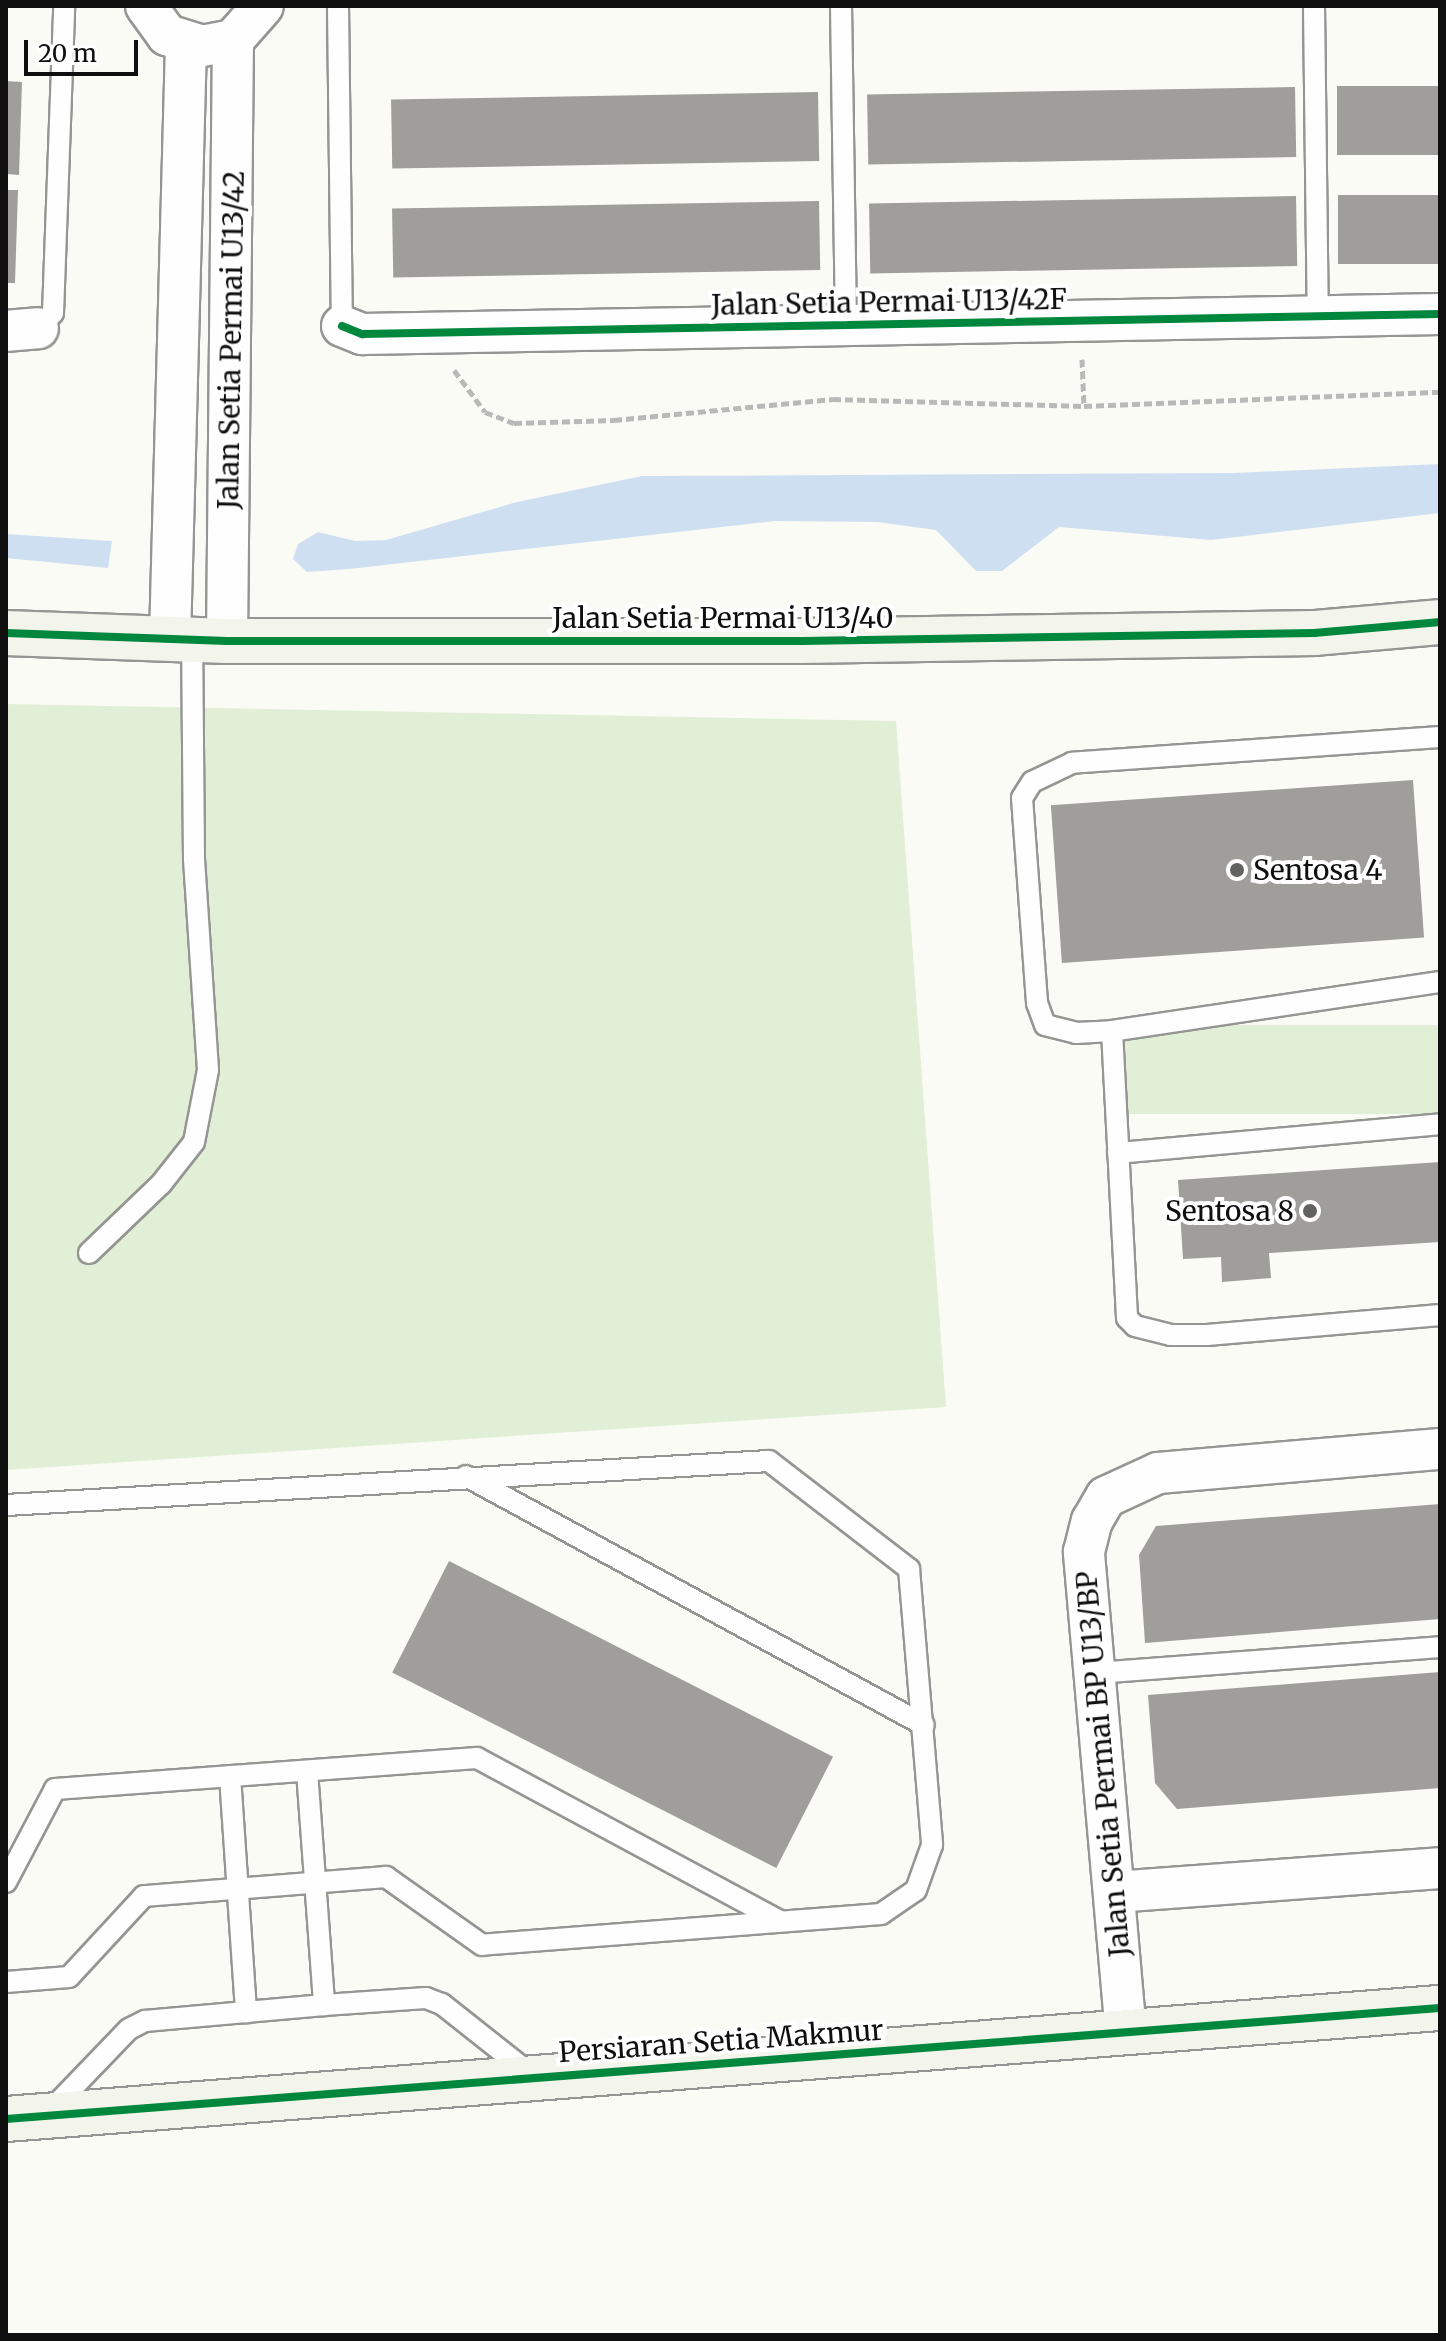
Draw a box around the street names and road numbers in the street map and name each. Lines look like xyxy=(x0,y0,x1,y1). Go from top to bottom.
street label: Jalan Setia Permai U13/42 xyxy=(211,170,251,510)
street label: Jalan Setia Permai U13/42F xyxy=(711,282,1067,322)
street label: Jalan Setia Permai U13/40 xyxy=(552,601,894,635)
street label: Jalan Setia Permai BP U13/BP xyxy=(1069,1570,1137,1958)
street label: Persiaran Setia Makmur xyxy=(557,2013,885,2069)

